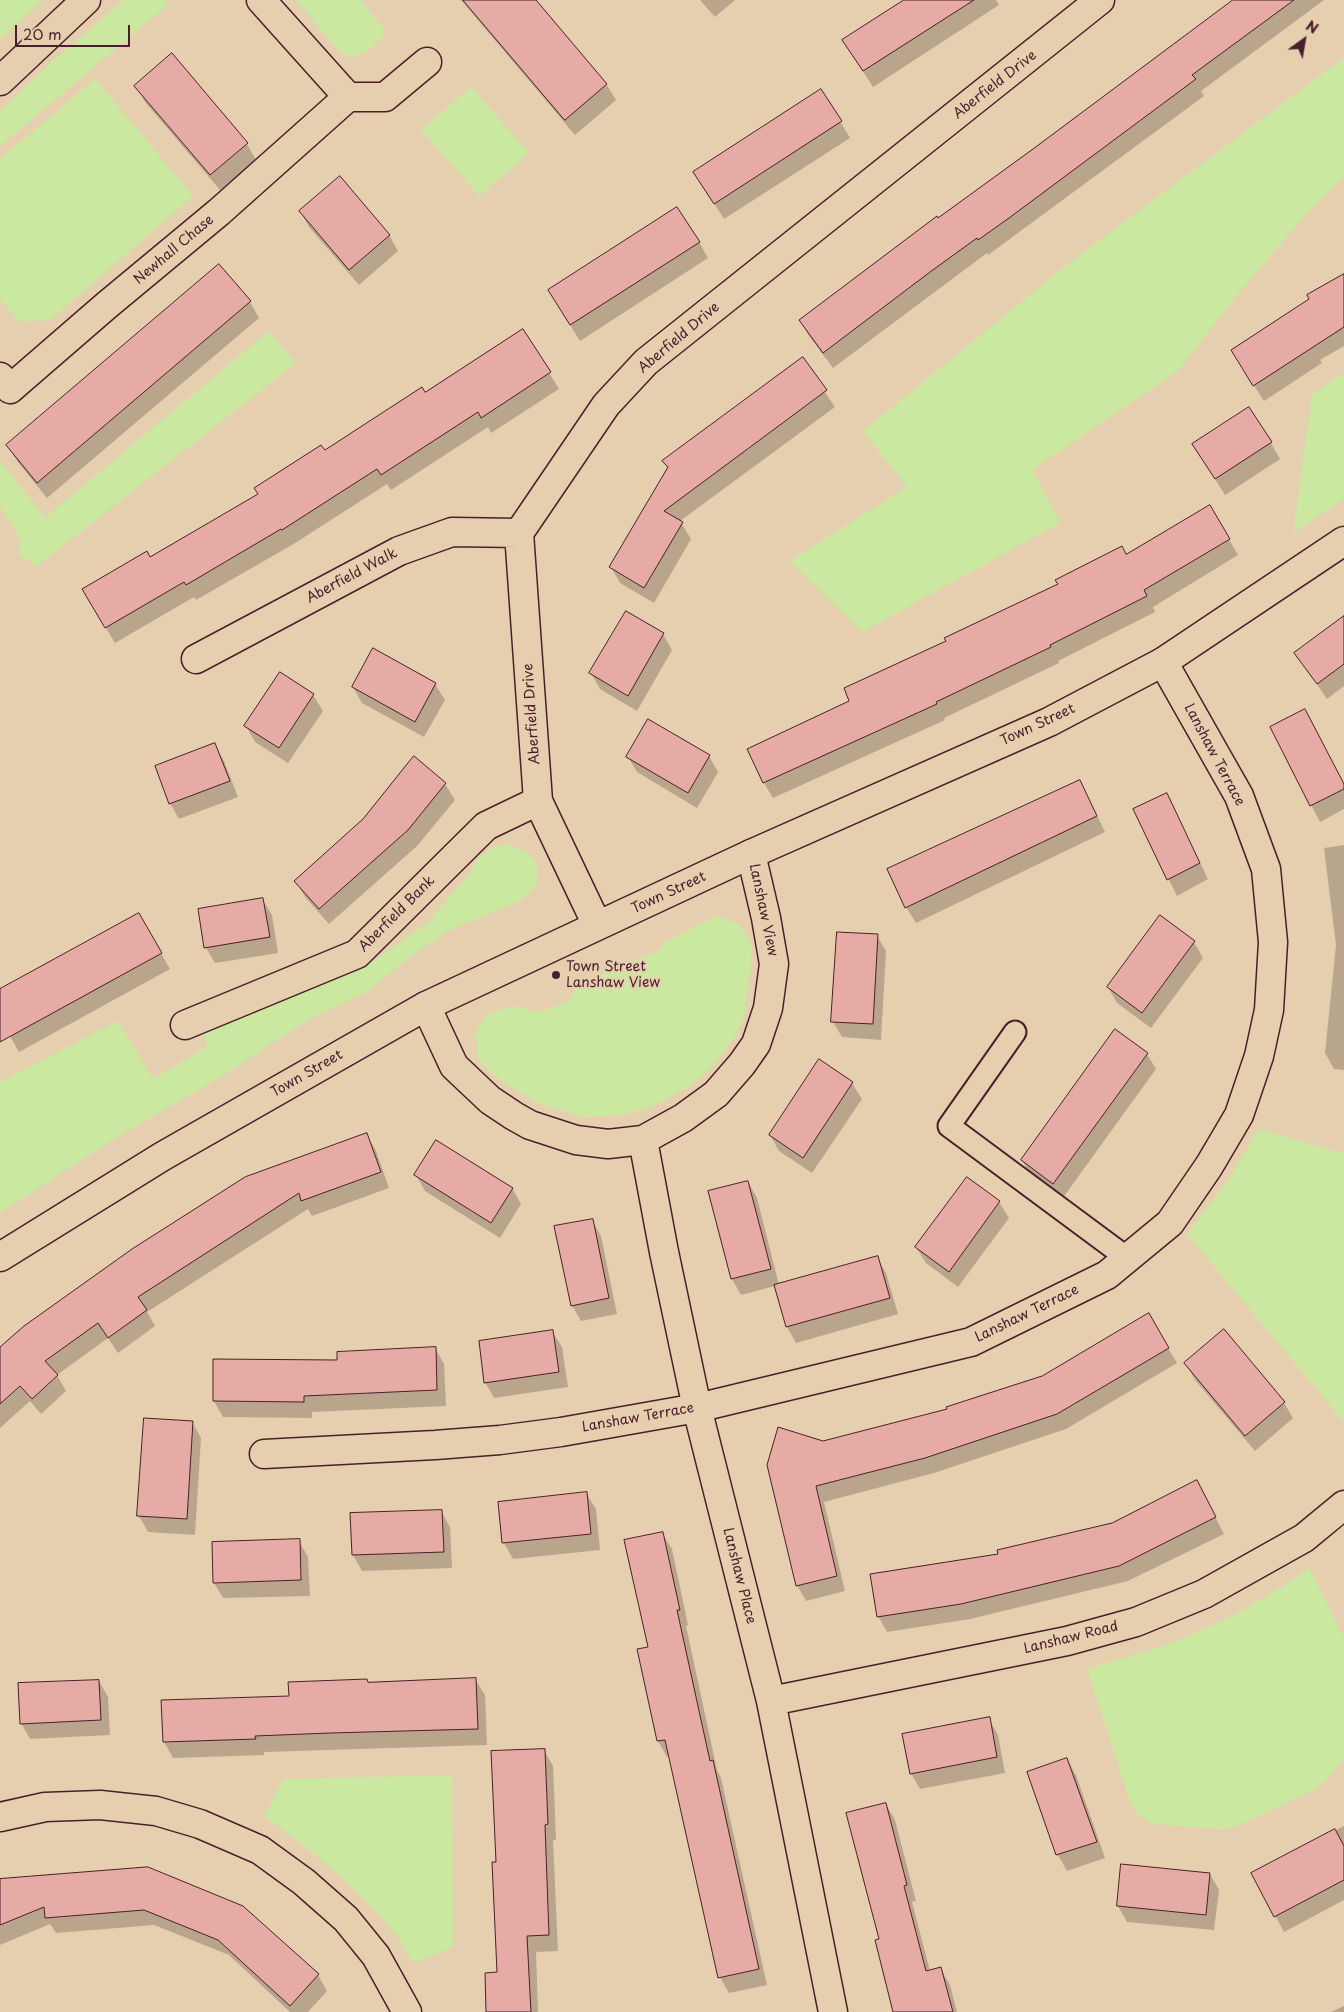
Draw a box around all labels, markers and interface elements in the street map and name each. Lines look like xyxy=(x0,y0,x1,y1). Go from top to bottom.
scale bar xyxy=(18,15,132,47)
north arrow xyxy=(1279,15,1329,65)
text: N xyxy=(1302,15,1322,39)
text: 20 m xyxy=(23,22,62,45)
street label: Aberfield Drive xyxy=(950,47,1040,123)
street label: Newhall Chase xyxy=(131,212,217,288)
street label: Aberfield Drive xyxy=(635,299,723,377)
street label: Aberfield Walk xyxy=(303,545,401,607)
street label: Aberfield Drive xyxy=(520,663,544,765)
street label: Town Street xyxy=(998,700,1078,750)
street label: Lanshaw Terrace xyxy=(1180,701,1248,809)
street label: Lanshaw View xyxy=(745,862,781,958)
street label: Town Street xyxy=(629,868,709,918)
street label: Aberfield Bank xyxy=(355,872,439,956)
place label: Town Street Lanshaw View xyxy=(566,959,660,992)
marker: Town Street Lanshaw View xyxy=(550,969,562,981)
street label: Town Street xyxy=(268,1047,346,1101)
street label: Lanshaw Terrace xyxy=(972,1282,1082,1346)
street label: Lanshaw Terrace xyxy=(581,1400,695,1436)
street label: Lanshaw Place xyxy=(719,1526,759,1626)
street label: Lanshaw Road xyxy=(1022,1618,1120,1658)

